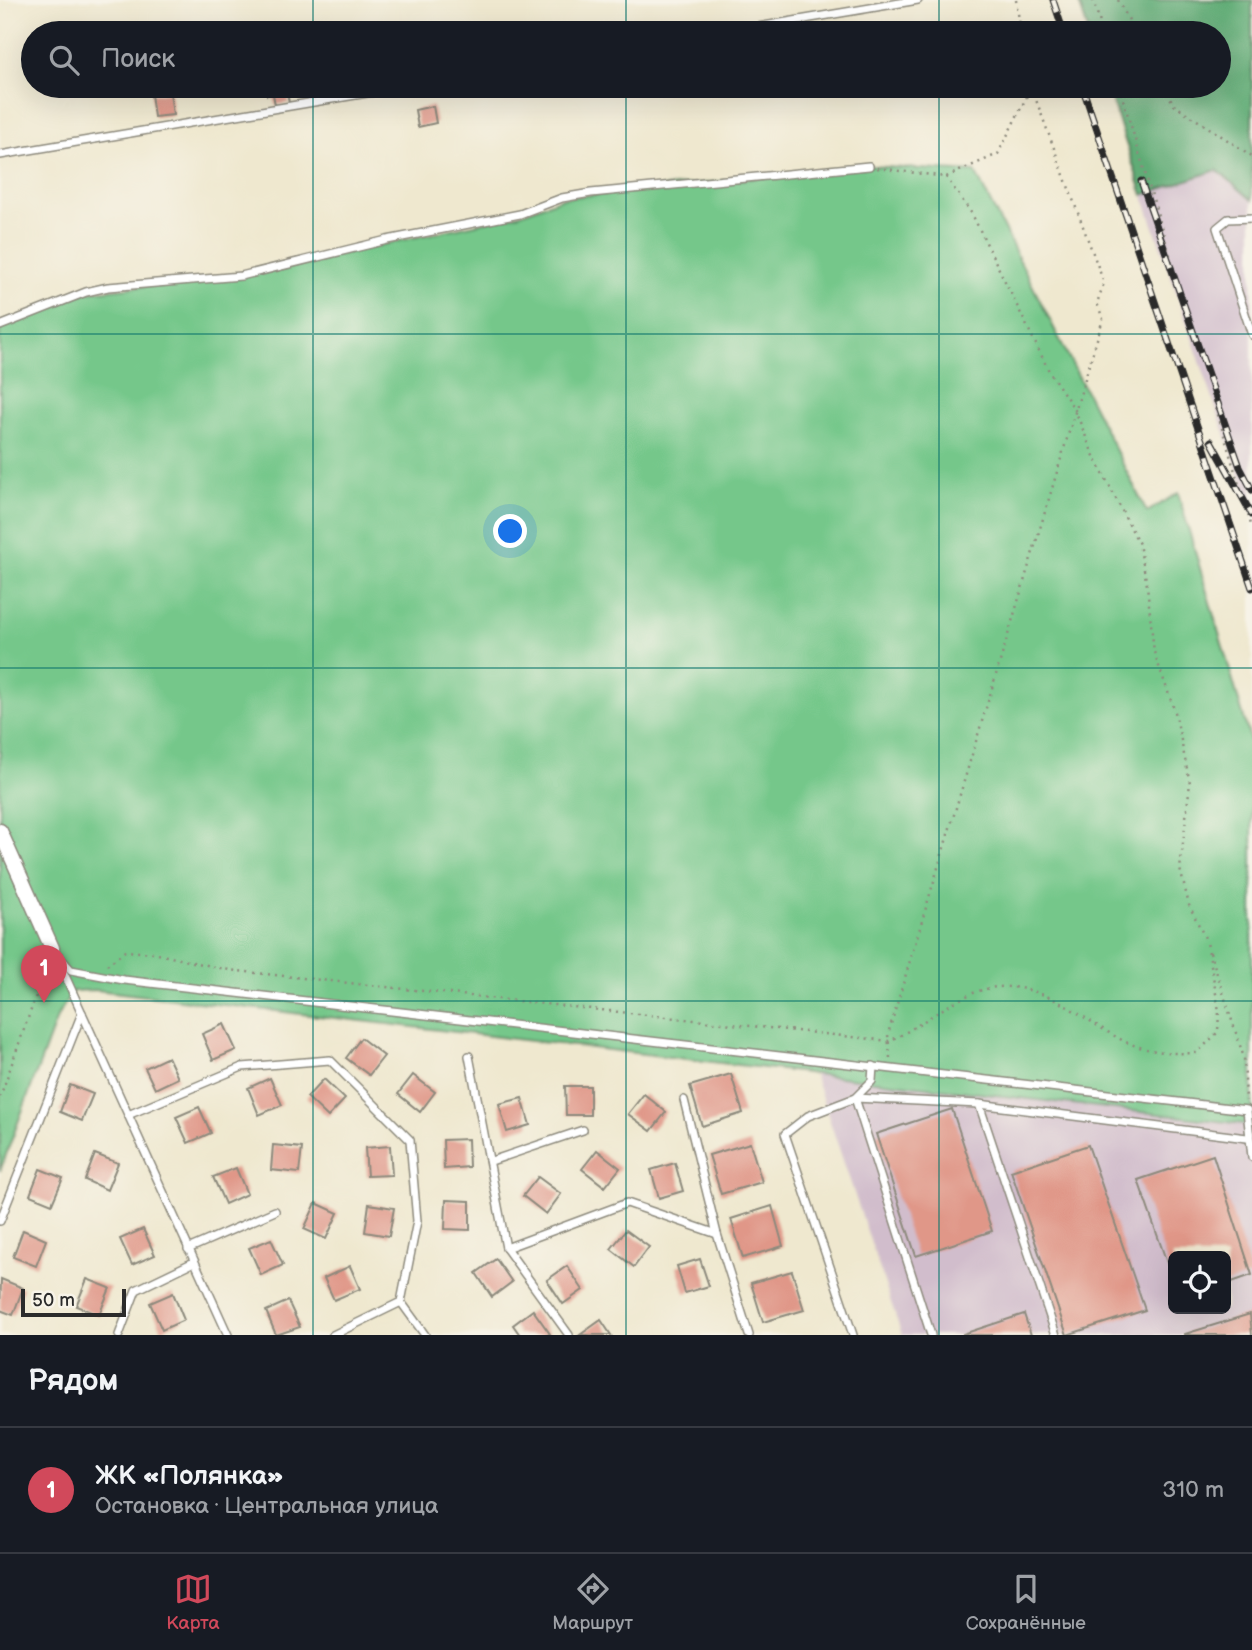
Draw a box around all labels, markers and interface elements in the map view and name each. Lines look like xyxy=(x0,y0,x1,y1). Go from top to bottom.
search box xyxy=(21,21,1231,98)
icon: search xyxy=(45,41,83,79)
text: Поиск xyxy=(101,44,175,75)
your location xyxy=(493,514,527,548)
pin: 1 xyxy=(21,945,67,1003)
map controls xyxy=(1168,1251,1231,1314)
button: locate xyxy=(1168,1251,1231,1314)
scale bar xyxy=(21,1286,126,1318)
text: 50 m xyxy=(32,1289,75,1312)
text: Рядом xyxy=(28,1363,118,1399)
text: ЖК «Полянка» xyxy=(95,1461,284,1492)
text: 1 xyxy=(46,1476,56,1504)
text: 310 m xyxy=(1162,1476,1224,1504)
text: Остановка · Центральная улица xyxy=(95,1492,439,1520)
tab: Карта xyxy=(166,1570,220,1635)
tab: Маршрут xyxy=(552,1570,633,1635)
tab: Сохранённые xyxy=(966,1570,1086,1635)

